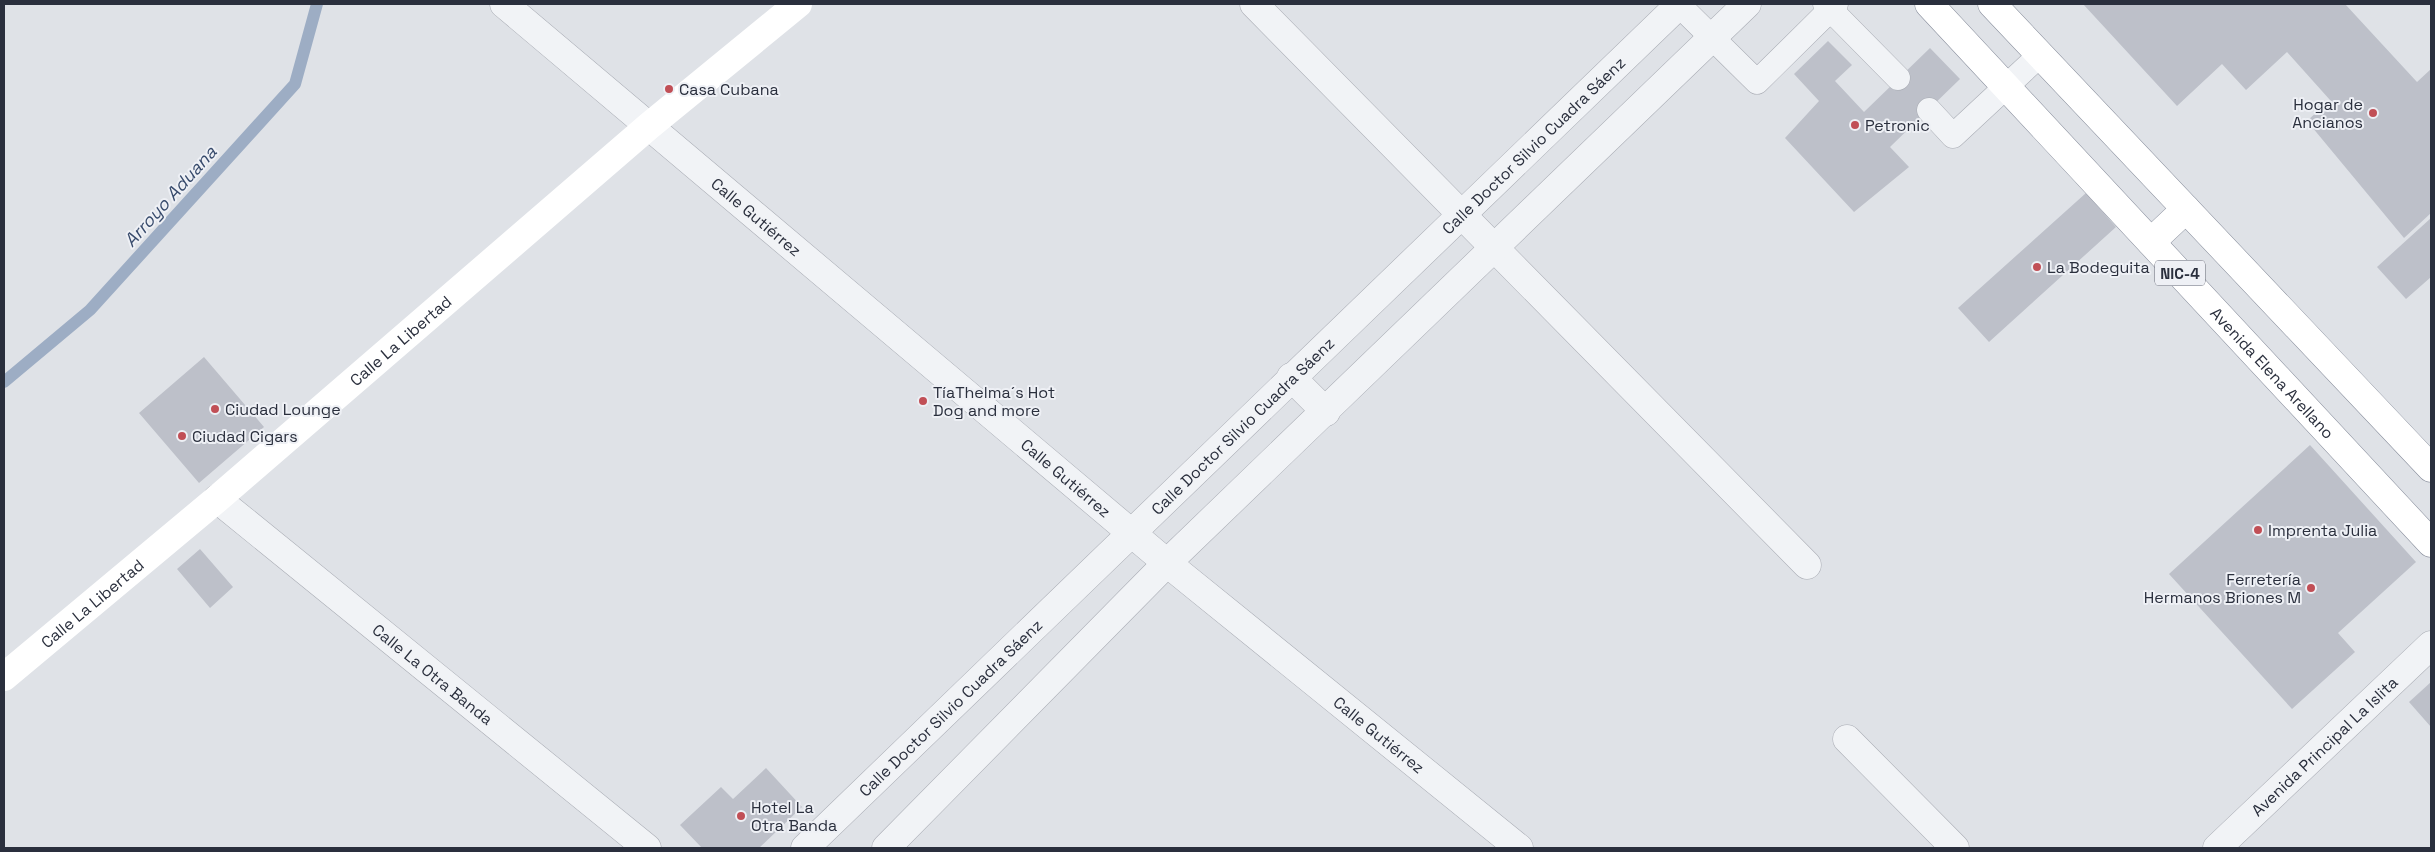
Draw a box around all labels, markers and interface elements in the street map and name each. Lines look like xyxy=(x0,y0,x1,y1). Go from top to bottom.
street label: Calle Doctor Silvio Cuadra Sáenz xyxy=(1437,52,1630,239)
place label: Casa Cubana xyxy=(679,79,779,100)
marker: Casa Cubana xyxy=(663,83,675,95)
place label: Hogar de Ancianos xyxy=(2292,94,2363,133)
marker: Hogar de Ancianos xyxy=(2367,107,2379,119)
place label: Petronic xyxy=(1865,115,1930,136)
marker: Petronic xyxy=(1849,119,1861,131)
water label: Arroyo Aduana xyxy=(119,140,222,251)
street label: Calle Gutiérrez xyxy=(707,173,806,261)
place label: La Bodeguita xyxy=(2047,257,2150,278)
road number: NIC-4 xyxy=(2155,260,2205,286)
marker: La Bodeguita xyxy=(2031,261,2043,273)
street label: Calle La Libertad xyxy=(345,291,456,390)
street label: Avenida Elena Arellano xyxy=(2206,303,2339,443)
street label: Calle Doctor Silvio Cuadra Sáenz xyxy=(1146,333,1339,519)
place label: TíaThelma´s Hot Dog and more xyxy=(933,382,1055,421)
marker: TíaThelma´s Hot Dog and more xyxy=(917,395,929,407)
place label: Ciudad Lounge xyxy=(225,399,341,420)
marker: Ciudad Lounge xyxy=(209,403,221,415)
place label: Ciudad Cigars xyxy=(192,426,298,447)
marker: Ciudad Cigars xyxy=(176,430,188,442)
street label: Calle Gutiérrez xyxy=(1017,434,1115,522)
place label: Imprenta Julia xyxy=(2268,520,2377,541)
marker: Imprenta Julia xyxy=(2252,524,2264,536)
street label: Calle La Libertad xyxy=(36,554,148,652)
place label: Ferretería Hermanos Briones M xyxy=(2144,569,2301,608)
marker: Ferretería Hermanos Briones M xyxy=(2305,582,2317,594)
street label: Calle Doctor Silvio Cuadra Sáenz xyxy=(854,614,1047,801)
street label: Calle La Otra Banda xyxy=(368,619,497,729)
street label: Avenida Principal La Islita xyxy=(2247,672,2402,821)
street label: Calle Gutiérrez xyxy=(1329,691,1429,778)
place label: Hotel La Otra Banda xyxy=(751,797,837,836)
marker: Hotel La Otra Banda xyxy=(735,810,747,822)

